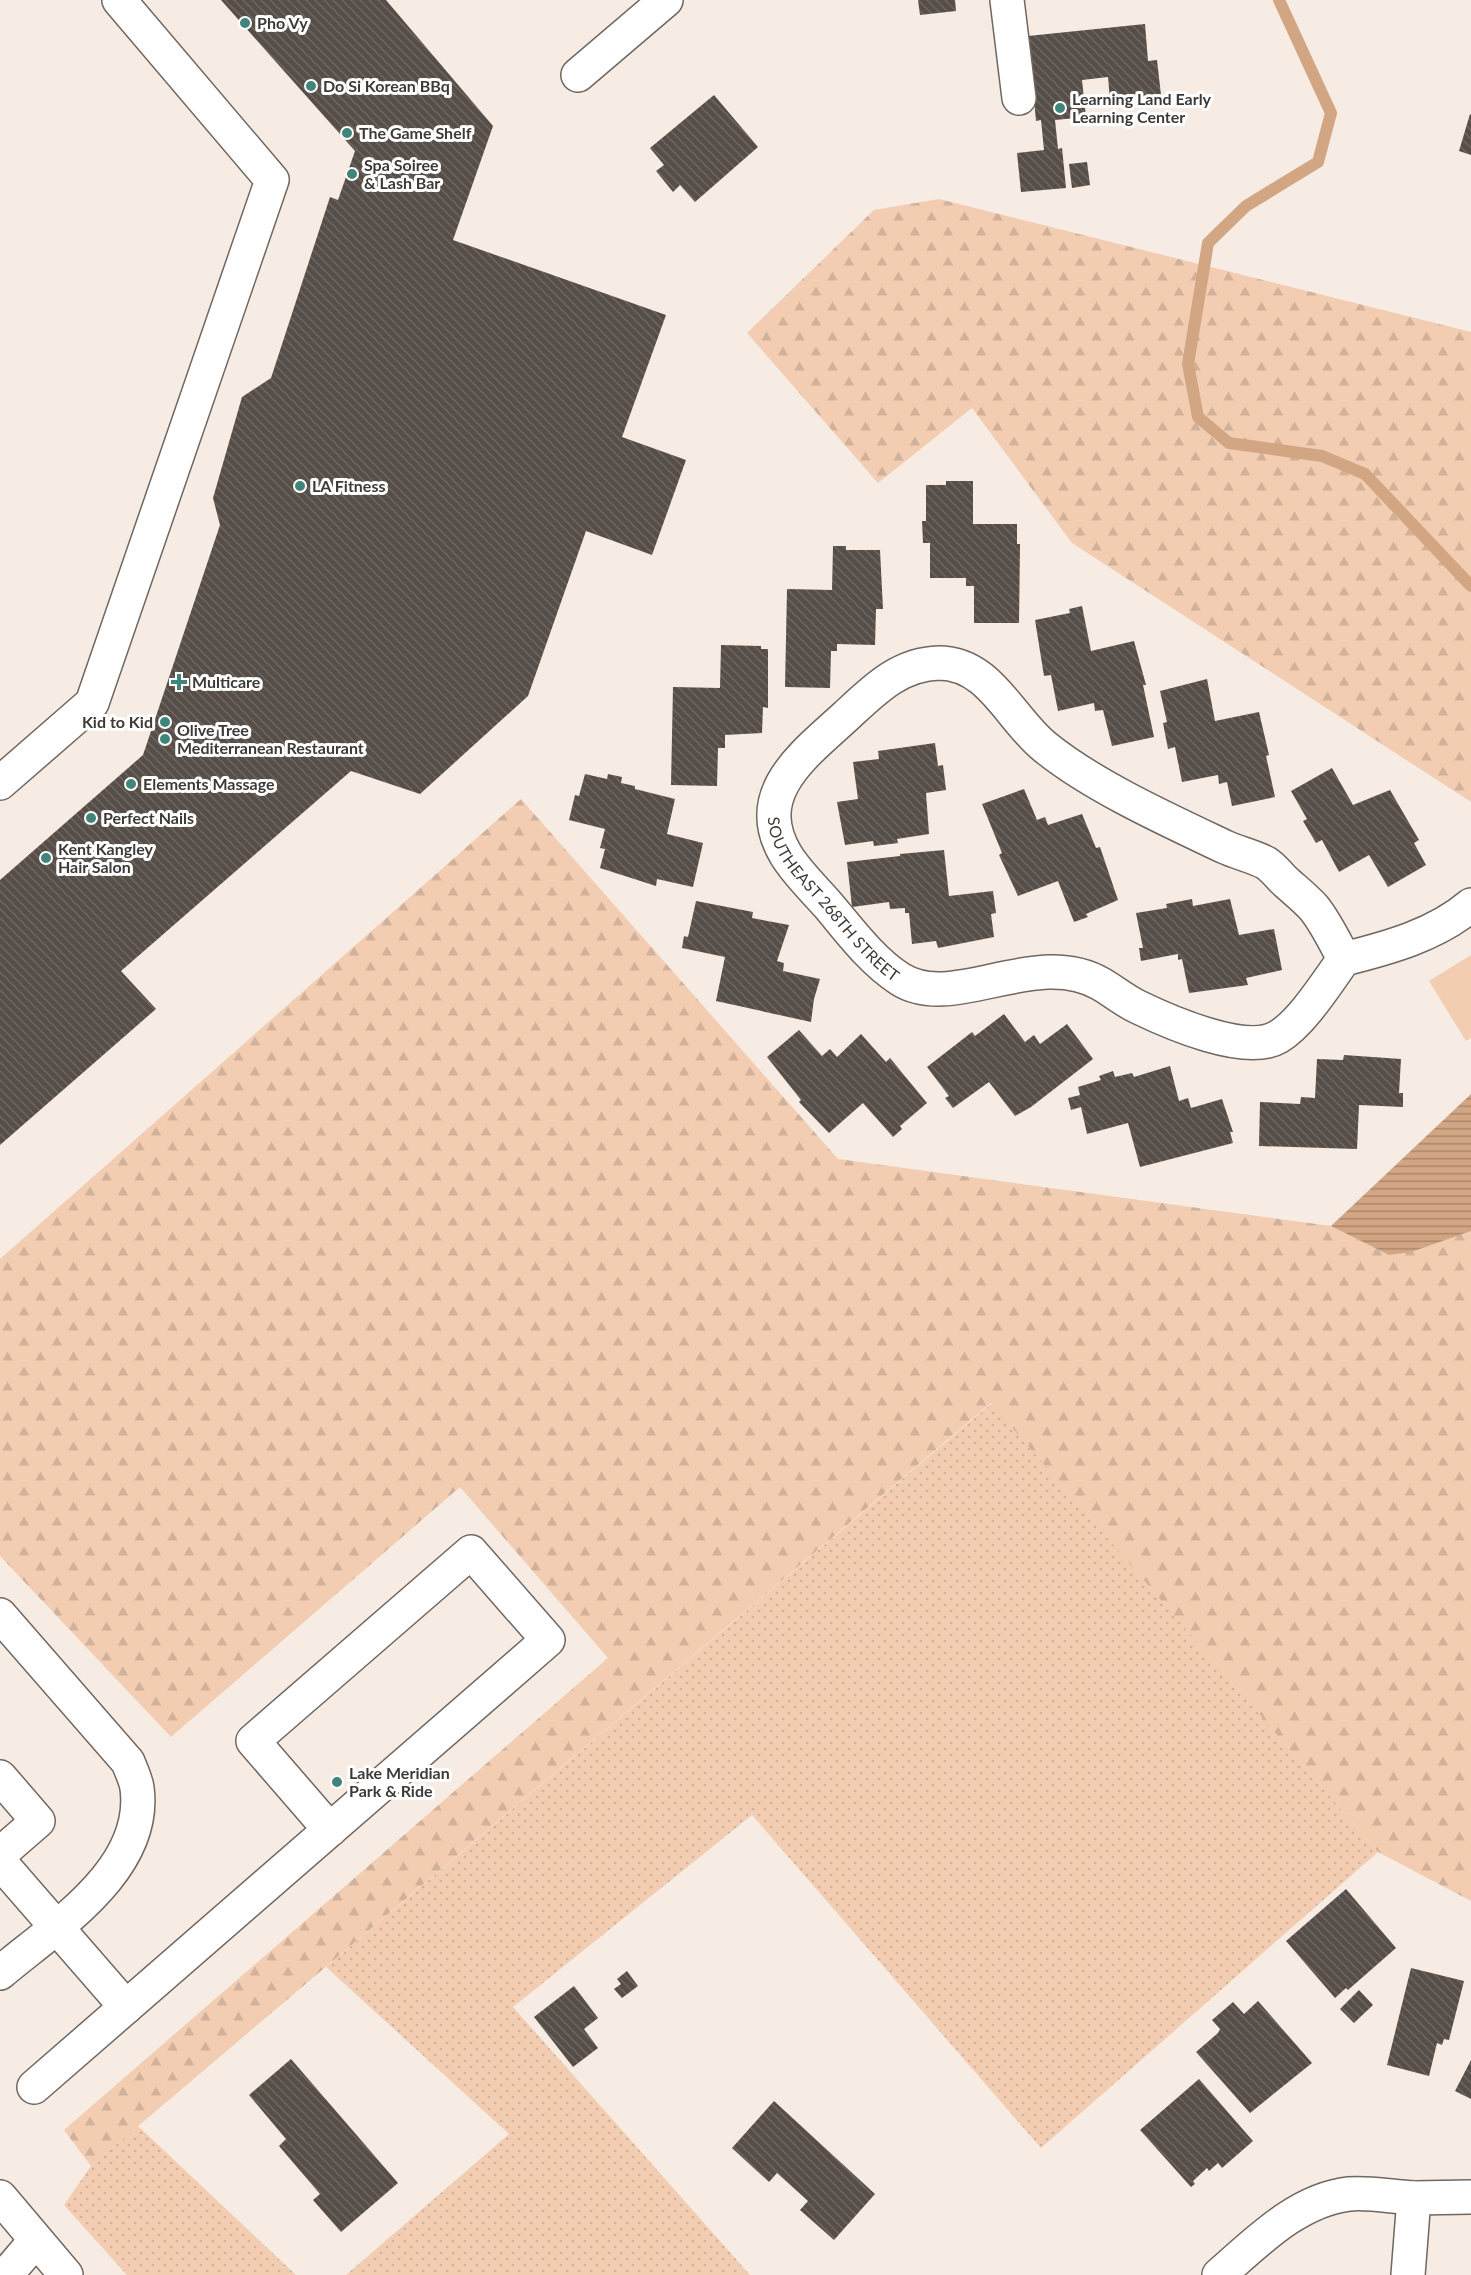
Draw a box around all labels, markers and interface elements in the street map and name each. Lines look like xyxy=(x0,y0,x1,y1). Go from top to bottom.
place label: Pho Vy xyxy=(257,13,308,32)
marker: Pho Vy xyxy=(238,16,252,30)
place label: Do Si Korean BBq xyxy=(323,76,450,95)
marker: Do Si Korean BBq xyxy=(304,79,318,93)
place label: Learning Land Early Learning Center xyxy=(1072,89,1212,126)
marker: Learning Land Early Learning Center xyxy=(1053,101,1067,115)
place label: The Game Shelf xyxy=(359,123,472,142)
marker: The Game Shelf xyxy=(340,126,354,140)
place label: Spa Soiree & Lash Bar xyxy=(364,155,440,192)
marker: Spa Soiree & Lash Bar xyxy=(345,167,359,181)
place label: LA Fitness xyxy=(312,476,385,495)
marker: LA Fitness xyxy=(293,479,307,493)
place label: Multicare xyxy=(192,672,261,691)
marker: Multicare xyxy=(170,673,188,691)
place label: Kid to Kid xyxy=(82,712,153,731)
marker: Kid to Kid xyxy=(158,715,172,729)
place label: Olive Tree Mediterranean Restaurant xyxy=(177,720,364,757)
marker: Olive Tree Mediterranean Restaurant xyxy=(158,732,172,746)
place label: Elements Massage xyxy=(143,774,275,793)
marker: Elements Massage xyxy=(124,777,138,791)
place label: Perfect Nails xyxy=(103,808,194,827)
marker: Perfect Nails xyxy=(84,811,98,825)
street label: SOUTHEAST 268TH STREET xyxy=(765,816,904,985)
place label: Kent Kangley Hair Salon xyxy=(58,839,153,876)
marker: Kent Kangley Hair Salon xyxy=(39,851,53,865)
place label: Lake Meridian Park & Ride xyxy=(349,1763,450,1800)
marker: Lake Meridian Park & Ride xyxy=(330,1775,344,1789)

